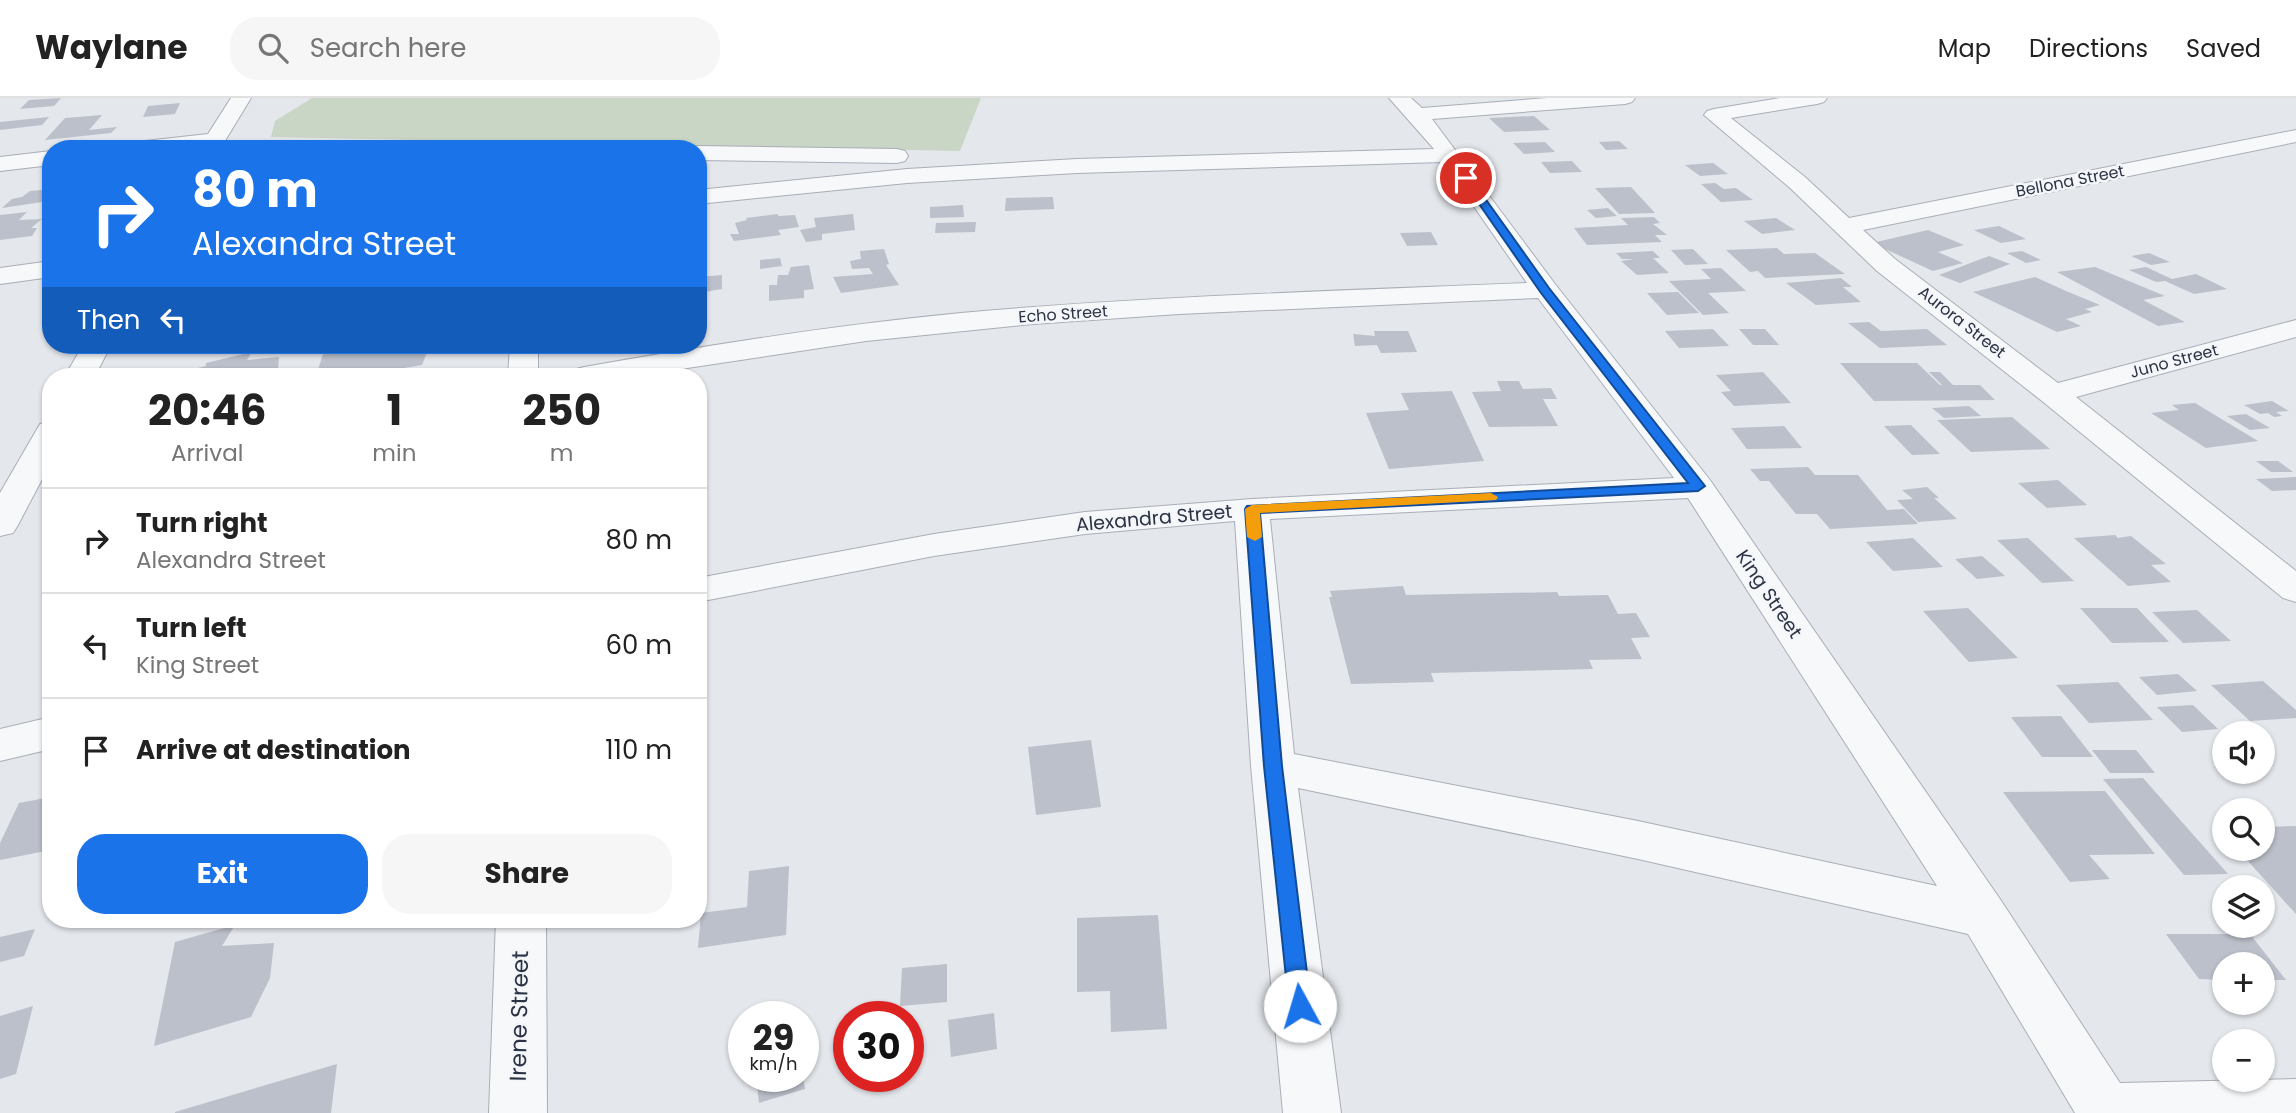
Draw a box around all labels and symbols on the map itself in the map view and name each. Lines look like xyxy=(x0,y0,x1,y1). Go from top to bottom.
pin xyxy=(1436,148,1496,208)
street label: Bellona Street xyxy=(2014,159,2126,203)
street label: Aurora Street xyxy=(1913,281,2011,364)
street label: Echo Street xyxy=(1018,299,1109,329)
street label: Juno Street xyxy=(2127,338,2221,384)
street label: Alexandra Street xyxy=(1075,498,1233,538)
street label: King Street xyxy=(1729,544,1809,644)
street label: Irene Street xyxy=(502,950,536,1082)
position arrow xyxy=(1263,969,1337,1043)
speed limit sign: 30 xyxy=(833,1001,924,1092)

